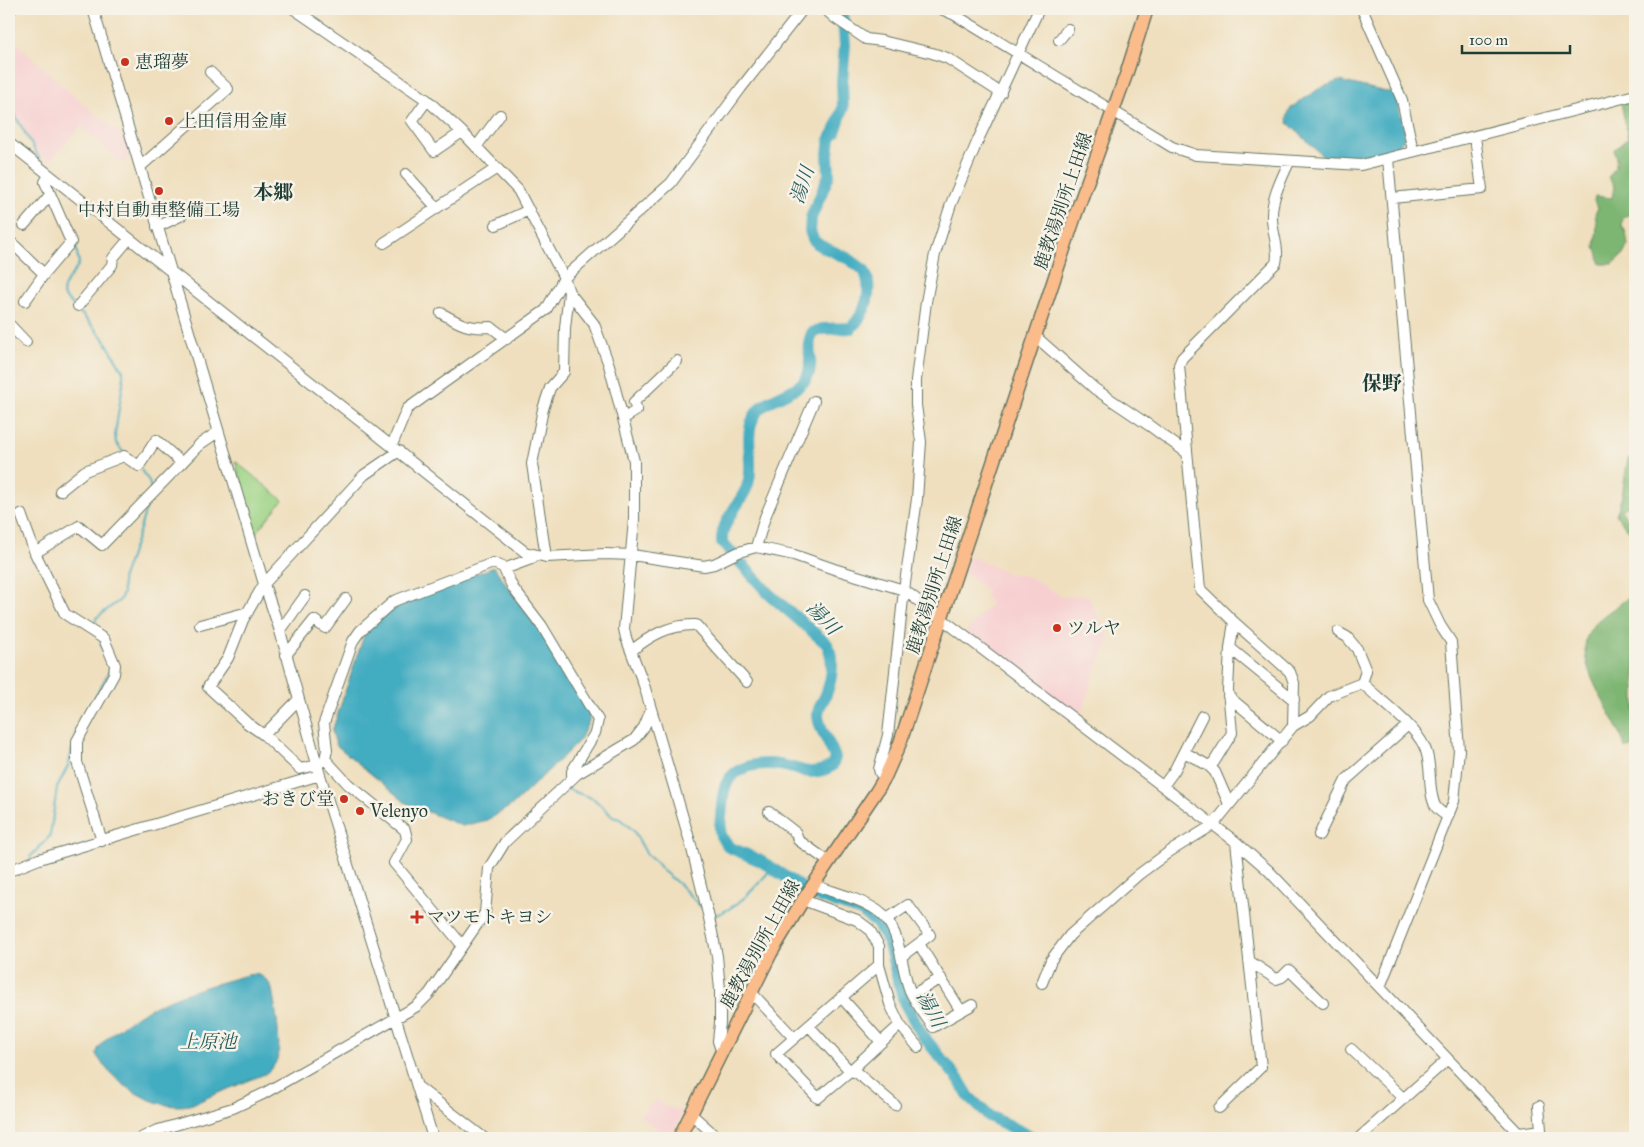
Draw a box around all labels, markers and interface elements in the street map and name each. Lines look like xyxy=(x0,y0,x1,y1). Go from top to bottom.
scale bar xyxy=(1462,22,1569,54)
text: 100 m xyxy=(1469,31,1509,49)
place label: 恵瑠夢 xyxy=(135,51,189,73)
marker: 恵瑠夢 xyxy=(119,56,131,68)
place label: 上田信用金庫 xyxy=(179,110,287,132)
marker: 上田信用金庫 xyxy=(163,115,175,127)
street label: 鹿教湯別所上田線 xyxy=(1029,129,1097,273)
water label: 湯川 xyxy=(785,161,819,207)
district label: 本郷 xyxy=(253,180,294,204)
marker: 中村自動車整備工場 xyxy=(153,185,165,197)
place label: 中村自動車整備工場 xyxy=(78,199,240,221)
district label: 保野 xyxy=(1362,371,1402,395)
street label: 鹿教湯別所上田線 xyxy=(901,513,967,657)
water label: 湯川 xyxy=(802,596,846,641)
place label: ツルヤ xyxy=(1067,617,1121,639)
marker: ツルヤ xyxy=(1051,622,1063,634)
place label: おきび堂 xyxy=(262,788,334,810)
marker: おきび堂 xyxy=(338,793,350,805)
place label: Velenyo xyxy=(369,800,428,822)
marker: Velenyo xyxy=(354,805,366,817)
street label: 鹿教湯別所上田線 xyxy=(715,876,805,1012)
place label: マツモトキヨシ xyxy=(427,906,552,928)
marker: マツモトキヨシ xyxy=(411,911,423,923)
water label: 湯川 xyxy=(912,987,951,1033)
water label: 上原池 xyxy=(179,1030,238,1053)

